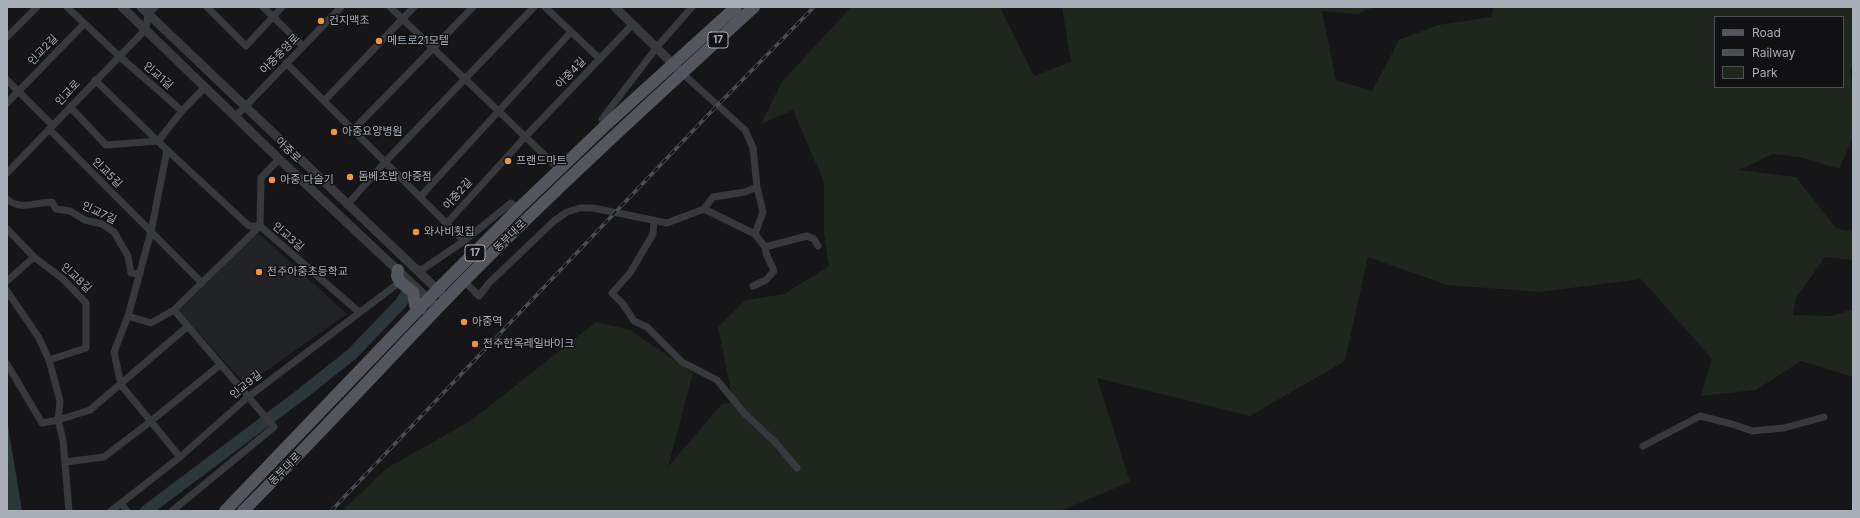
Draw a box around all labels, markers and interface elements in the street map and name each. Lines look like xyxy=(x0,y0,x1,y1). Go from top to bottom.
place label: 건지맥조 xyxy=(329,14,369,28)
marker: 건지맥조 xyxy=(316,16,326,26)
legend xyxy=(1714,16,1844,88)
text: Road xyxy=(1752,25,1781,40)
street label: 아중중앙로 xyxy=(258,31,302,77)
street label: 인교2길 xyxy=(25,32,61,68)
road number: 17 xyxy=(708,32,728,48)
place label: 메트로21모텔 xyxy=(387,34,449,48)
marker: 메트로21모텔 xyxy=(374,36,384,46)
text: Railway xyxy=(1752,45,1795,60)
street label: 아중4길 xyxy=(553,55,589,91)
street label: 인교1길 xyxy=(141,60,175,92)
text: Park xyxy=(1752,65,1778,80)
street label: 인교로 xyxy=(53,77,83,109)
place label: 아중요양병원 xyxy=(342,125,403,139)
marker: 아중요양병원 xyxy=(329,127,339,137)
street label: 아중로 xyxy=(272,135,304,165)
place label: 프랜드마트 xyxy=(516,154,567,168)
street label: 인교5길 xyxy=(89,155,125,191)
marker: 프랜드마트 xyxy=(503,156,513,166)
place label: 돔베초밥 아중점 xyxy=(358,170,432,184)
marker: 돔베초밥 아중점 xyxy=(345,172,355,182)
place label: 아중 다슬기 xyxy=(280,173,334,187)
marker: 아중 다슬기 xyxy=(267,175,277,185)
street label: 아중2길 xyxy=(441,176,475,212)
street label: 인교7길 xyxy=(80,199,118,227)
street label: 동부대로 xyxy=(491,217,529,255)
street label: 인교3길 xyxy=(270,220,306,254)
place label: 와사비횟집 xyxy=(424,225,475,239)
marker: 와사비횟집 xyxy=(411,227,421,237)
road number: 17 xyxy=(465,245,485,261)
street label: 인교8길 xyxy=(58,260,94,296)
place label: 전주아중초등학교 xyxy=(267,265,348,279)
marker: 전주아중초등학교 xyxy=(254,267,264,277)
place label: 아중역 xyxy=(472,315,502,329)
marker: 아중역 xyxy=(459,317,469,327)
place label: 전주한옥레일바이크 xyxy=(483,337,574,351)
marker: 전주한옥레일바이크 xyxy=(470,339,480,349)
street label: 인교9길 xyxy=(227,368,265,402)
street label: 동부대로 xyxy=(266,450,304,488)

